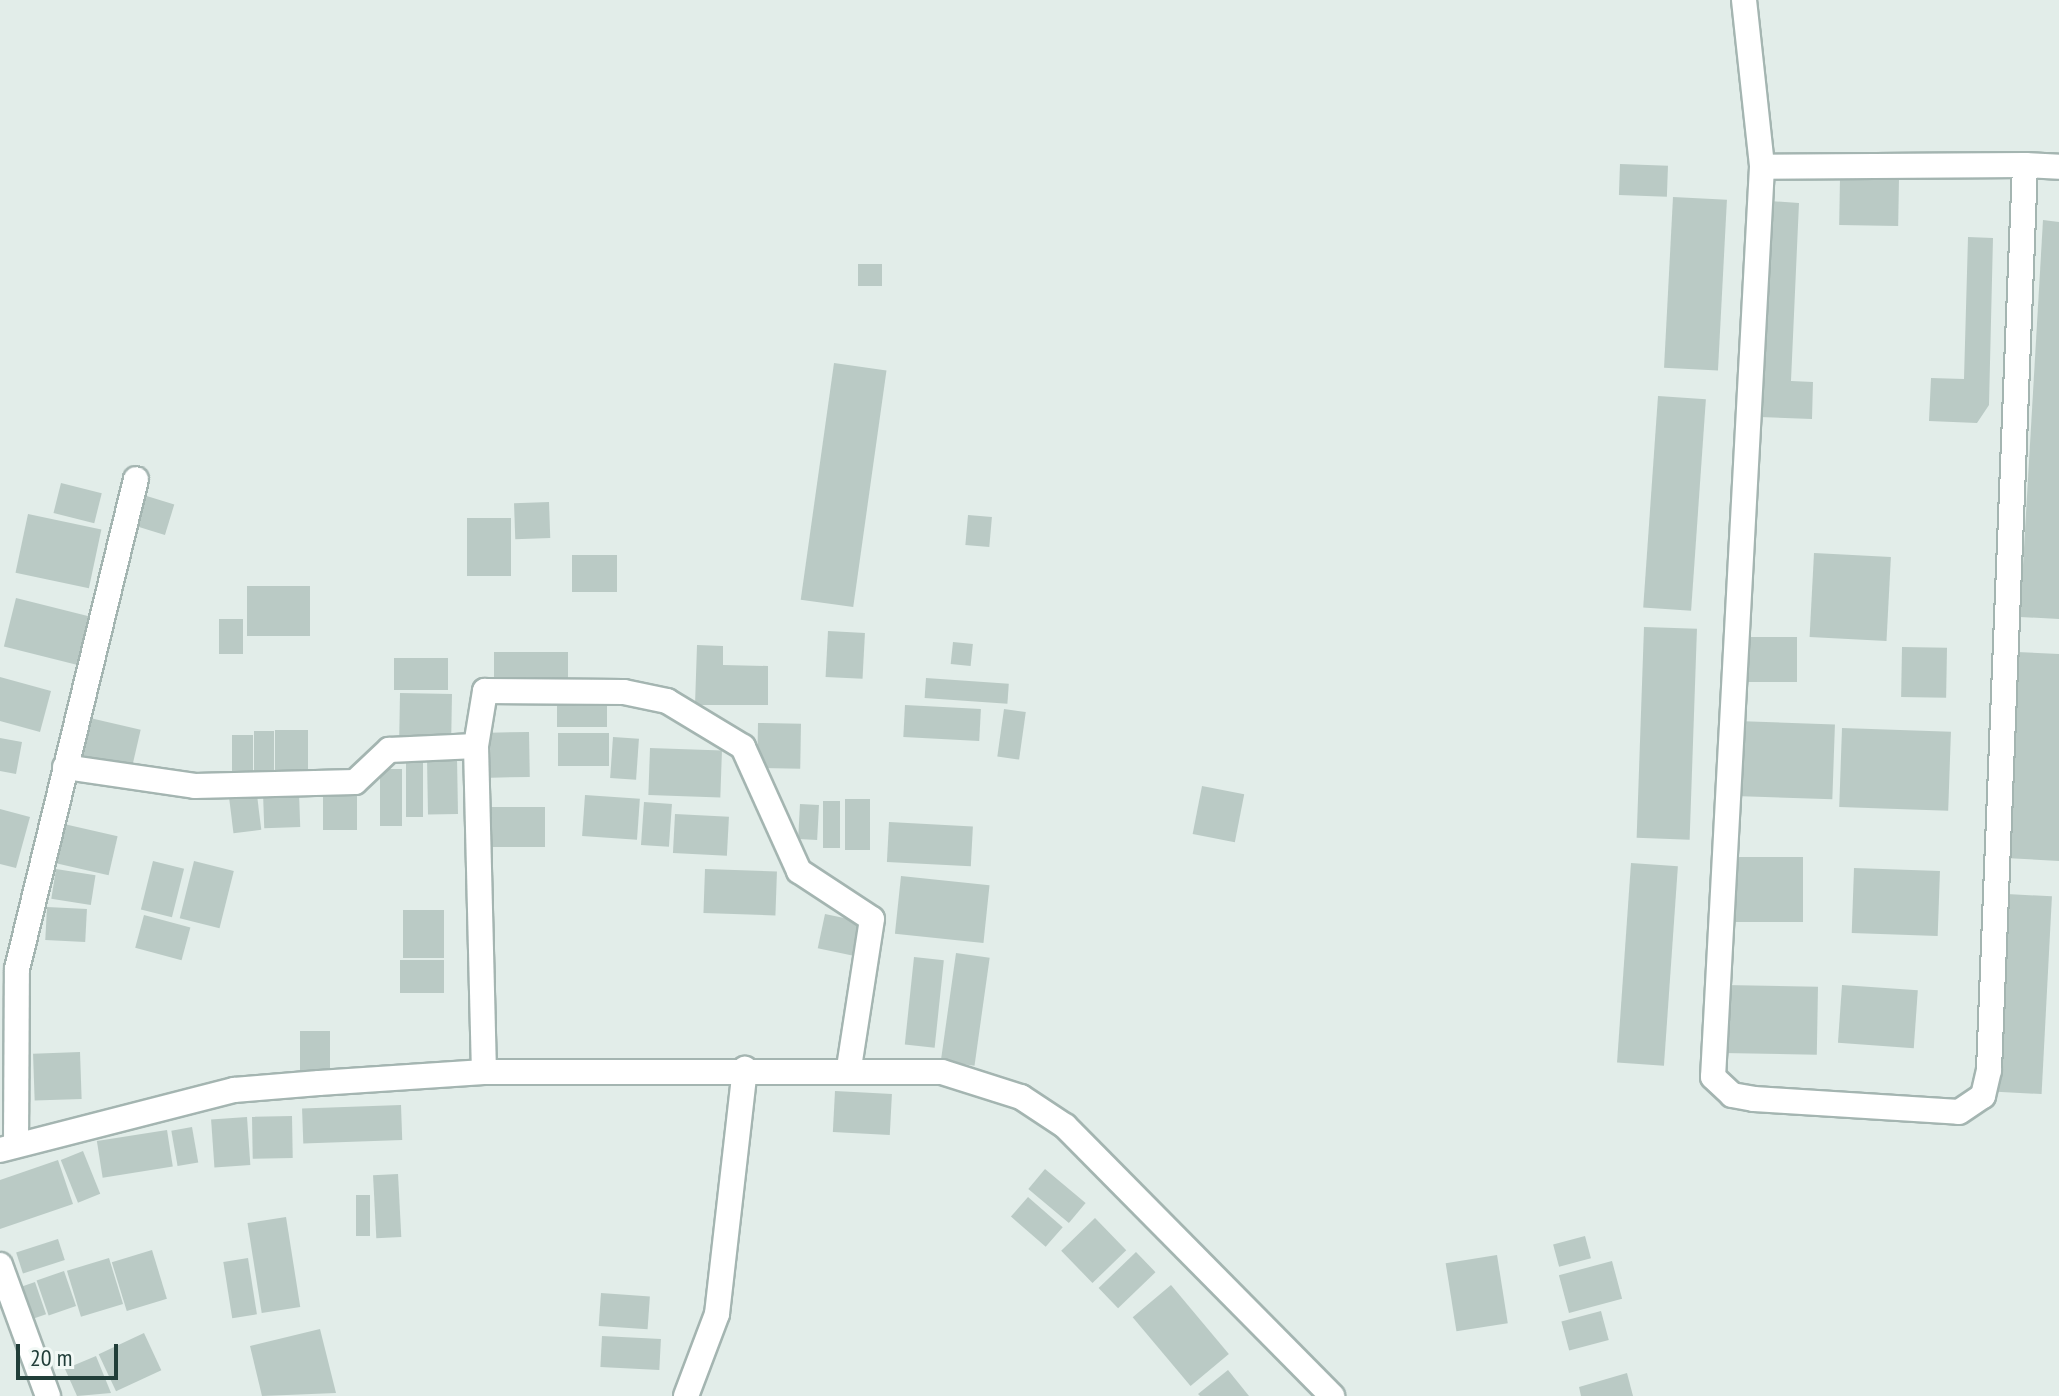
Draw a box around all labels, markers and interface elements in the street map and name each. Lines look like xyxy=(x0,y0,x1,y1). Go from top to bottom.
scale bar xyxy=(20,1328,122,1378)
text: 20 m xyxy=(30,1342,72,1373)

